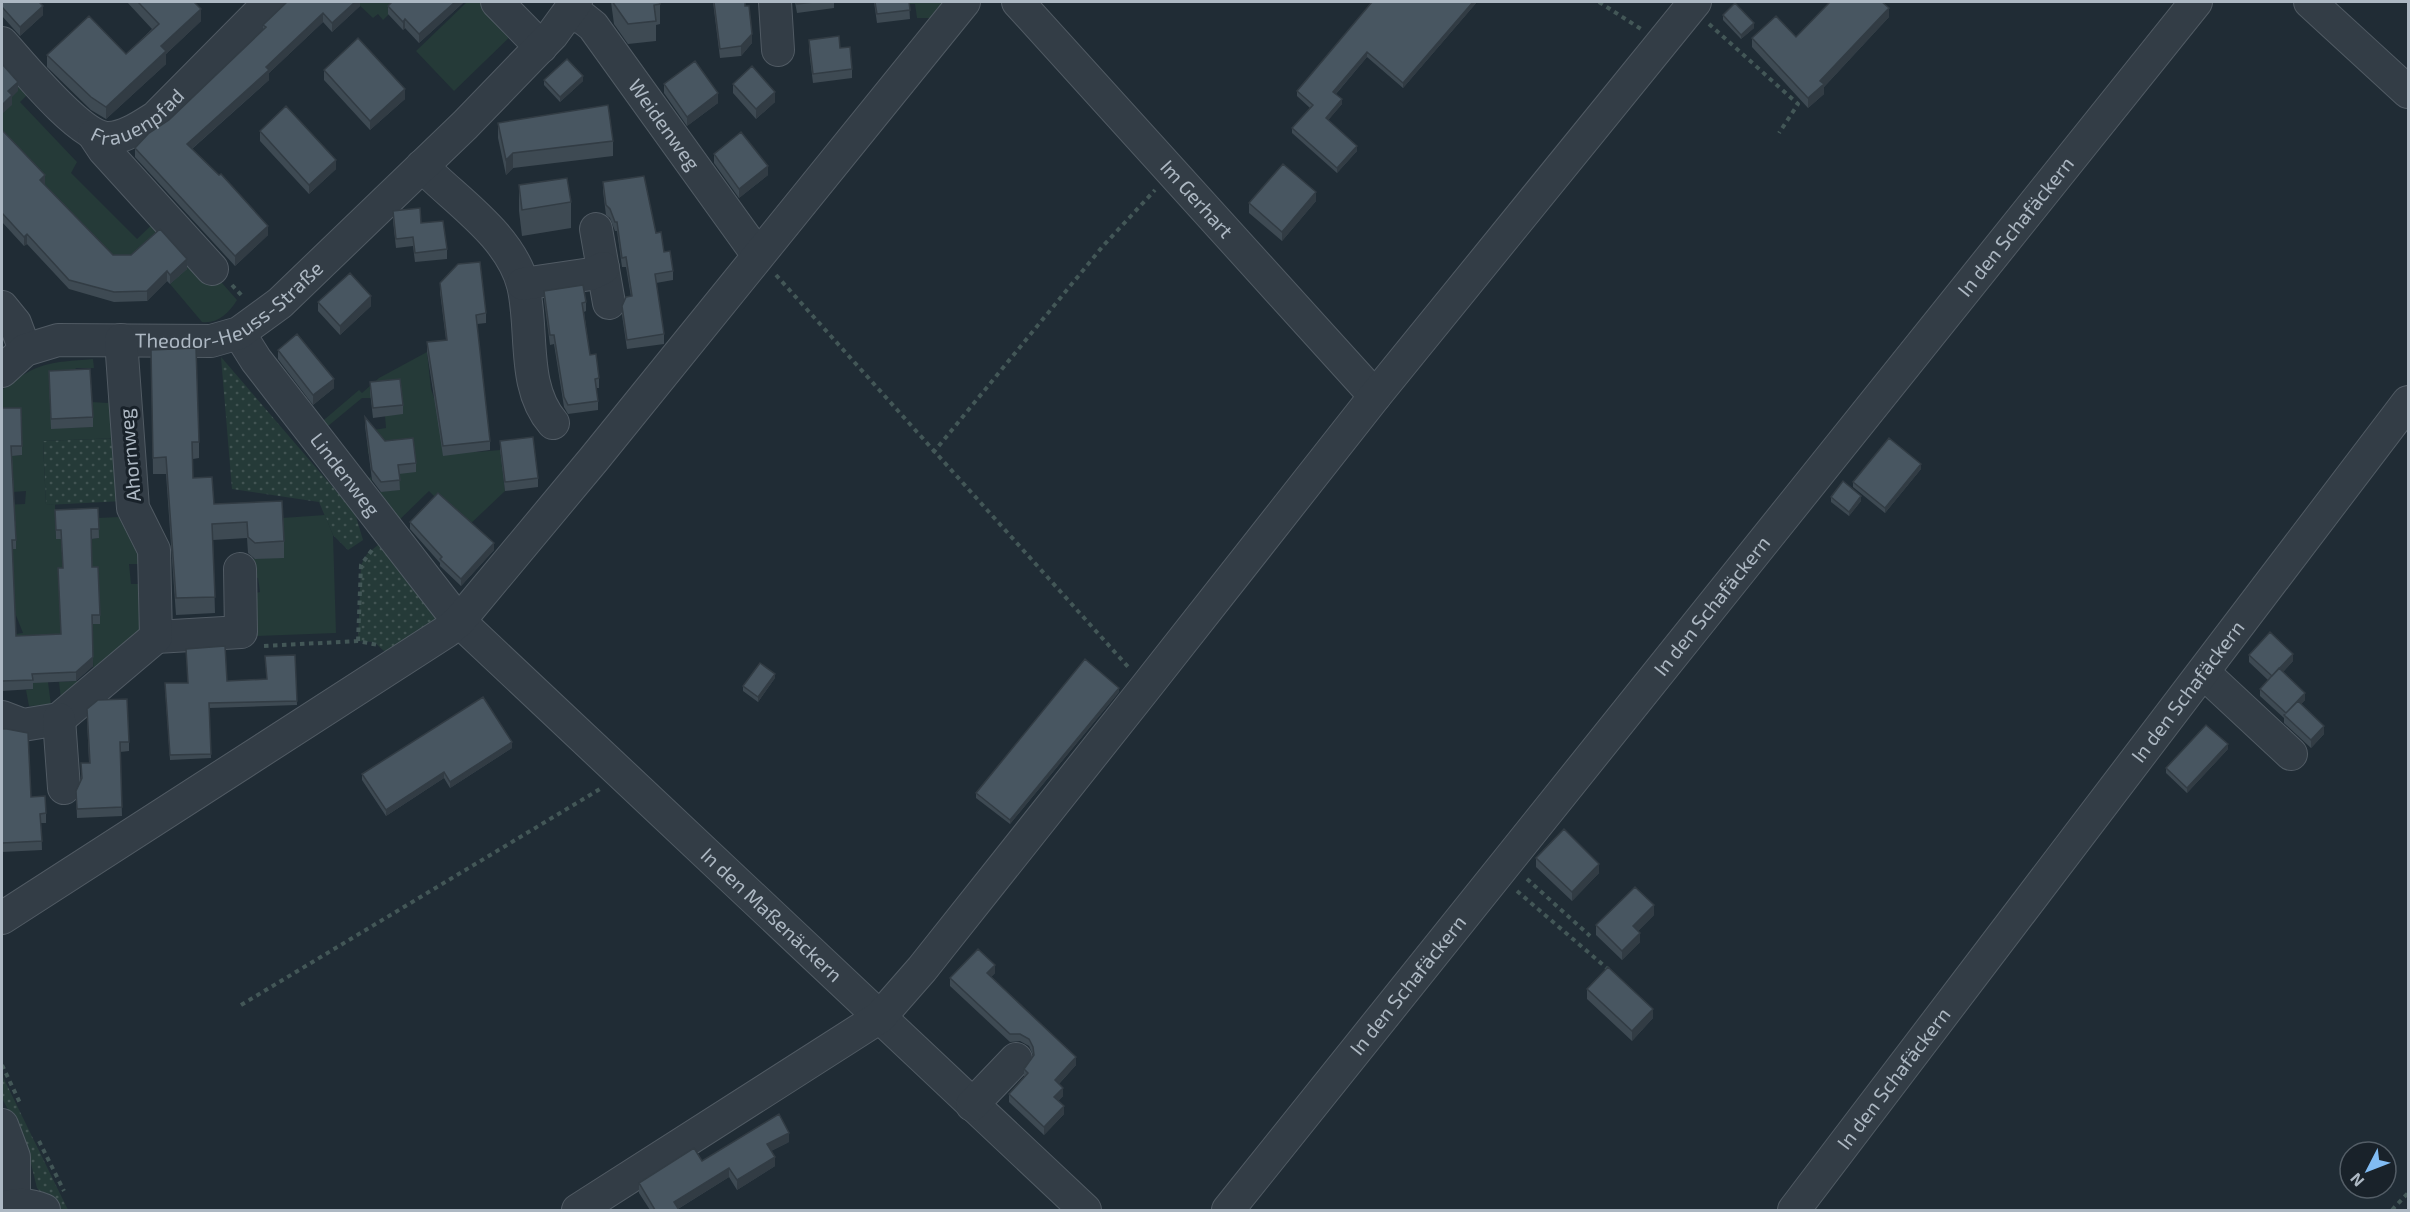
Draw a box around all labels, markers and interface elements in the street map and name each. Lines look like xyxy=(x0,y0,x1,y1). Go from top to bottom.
street label: Weidenweg xyxy=(624,74,706,174)
street label: Frauenpfad xyxy=(87,83,188,149)
street label: In den Schafäckern xyxy=(1952,152,2078,301)
street label: Im Gerhart xyxy=(1156,155,1239,243)
street label: Theodor-Heuss-Straße xyxy=(135,256,327,352)
street label: Ahornweg xyxy=(113,408,145,503)
street label: Lindenweg xyxy=(306,428,386,521)
street label: In den Schafäckern xyxy=(1648,531,1774,680)
street label: In den Schafäckern xyxy=(2126,615,2249,767)
street label: In den Maßenäckern xyxy=(696,842,848,986)
street label: In den Schafäckern xyxy=(1344,910,1470,1059)
street label: In den Schafäckern xyxy=(1831,1002,1955,1154)
north arrow xyxy=(2338,1140,2398,1200)
text: N xyxy=(2346,1170,2367,1191)

